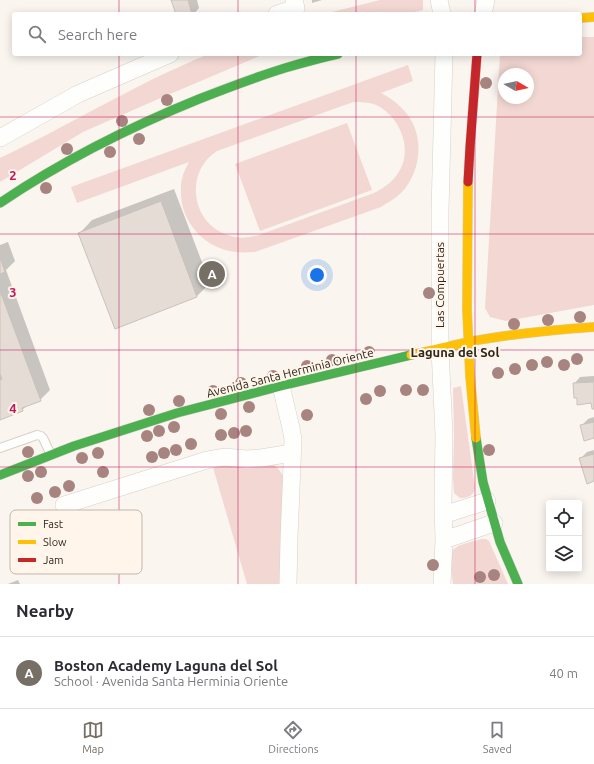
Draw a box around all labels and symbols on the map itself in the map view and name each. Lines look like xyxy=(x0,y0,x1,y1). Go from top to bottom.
north arrow xyxy=(498,68,534,104)
text: 2 xyxy=(9,168,17,182)
street label: Las Compuertas xyxy=(433,242,446,328)
pin: A xyxy=(199,259,225,289)
your location xyxy=(307,265,327,285)
text: 3 xyxy=(9,285,17,299)
street label: Avenida Santa Herminia Oriente xyxy=(205,345,375,400)
district label: Laguna del Sol xyxy=(411,345,499,359)
text: 4 xyxy=(9,401,17,415)
legend xyxy=(10,510,142,574)
text: Fast xyxy=(43,518,64,530)
text: Slow xyxy=(43,536,67,548)
text: Jam xyxy=(43,554,64,566)

